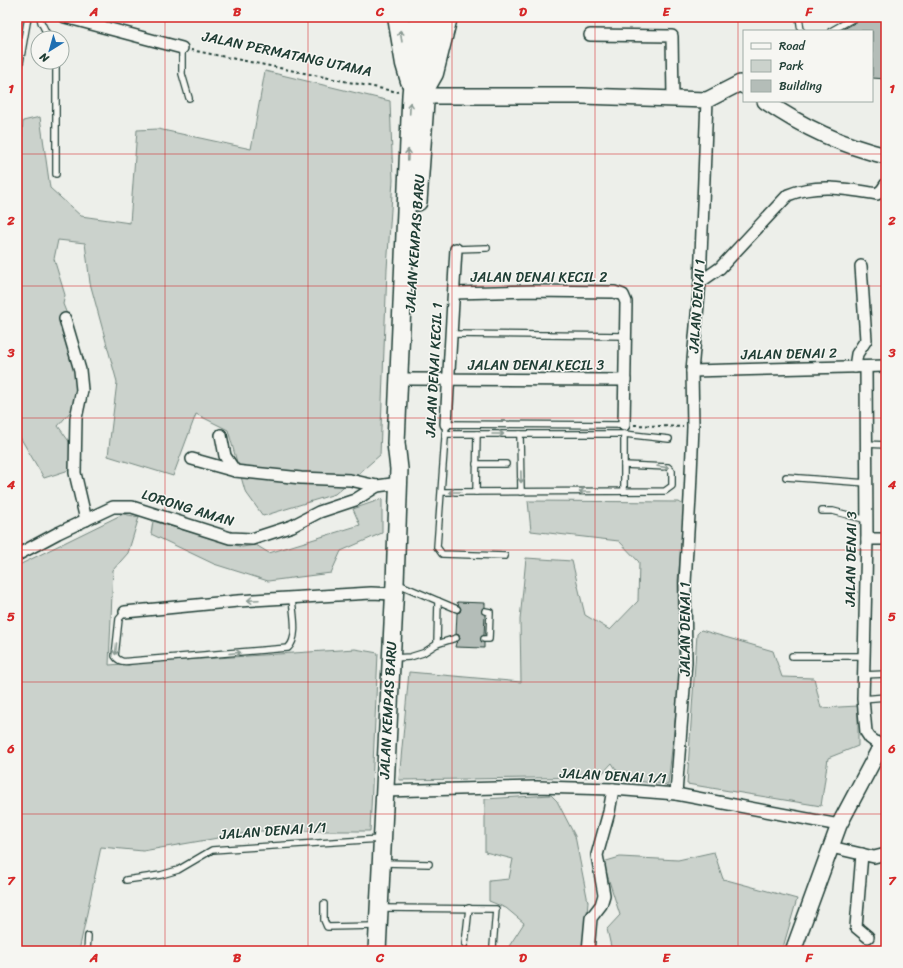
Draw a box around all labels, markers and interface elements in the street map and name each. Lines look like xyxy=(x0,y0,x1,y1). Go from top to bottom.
text: A xyxy=(89,0,98,23)
text: B xyxy=(233,0,242,23)
text: C xyxy=(375,0,385,23)
text: D xyxy=(519,0,527,23)
text: E xyxy=(662,0,671,23)
text: F xyxy=(804,0,813,23)
street label: JALAN PERMATANG UTAMA xyxy=(199,24,374,84)
one-way arrow xyxy=(397,29,405,42)
north arrow xyxy=(30,30,70,70)
legend xyxy=(743,30,873,102)
text: Road xyxy=(779,35,806,57)
text: N xyxy=(35,47,54,68)
text: Park xyxy=(779,55,804,77)
text: Building xyxy=(779,75,822,97)
text: 1 xyxy=(8,77,14,100)
text: 1 xyxy=(889,77,895,100)
one-way arrow xyxy=(406,102,414,115)
one-way arrow xyxy=(404,149,412,162)
street label: JALAN KEMPAS BARU xyxy=(398,173,432,314)
text: 2 xyxy=(6,209,15,232)
text: 2 xyxy=(887,209,896,232)
street label: JALAN DENAI 1 xyxy=(681,258,713,355)
street label: JALAN DENAI KECIL 2 xyxy=(470,265,607,290)
street label: JALAN DENAI KECIL 1 xyxy=(418,302,450,439)
text: 3 xyxy=(6,341,15,364)
street label: JALAN DENAI 2 xyxy=(740,341,837,367)
text: 3 xyxy=(887,341,896,364)
street label: JALAN DENAI KECIL 3 xyxy=(467,353,604,378)
one-way arrow xyxy=(491,430,504,438)
one-way arrow xyxy=(656,463,669,471)
one-way arrow xyxy=(517,470,525,483)
text: 4 xyxy=(6,473,16,496)
text: 4 xyxy=(887,473,897,496)
street label: LORONG AMAN xyxy=(139,482,237,534)
one-way arrow xyxy=(449,488,462,496)
one-way arrow xyxy=(579,488,592,496)
street label: JALAN DENAI 3 xyxy=(838,511,864,608)
street label: JALAN DENAI 1 xyxy=(673,582,698,677)
one-way arrow xyxy=(247,597,260,604)
text: 5 xyxy=(7,605,15,628)
text: 5 xyxy=(888,605,896,628)
street label: JALAN KEMPAS BARU xyxy=(372,640,404,781)
one-way arrow xyxy=(112,642,119,655)
one-way arrow xyxy=(228,650,241,657)
text: 6 xyxy=(6,737,15,760)
text: 6 xyxy=(887,737,896,760)
street label: JALAN DENAI 1/1 xyxy=(558,761,667,791)
street label: JALAN DENAI 1/1 xyxy=(218,815,327,847)
text: 7 xyxy=(7,869,16,892)
text: 7 xyxy=(888,869,897,892)
text: A xyxy=(89,946,98,968)
text: B xyxy=(233,946,242,968)
text: C xyxy=(375,946,385,968)
text: D xyxy=(519,946,527,968)
text: E xyxy=(662,946,671,968)
text: F xyxy=(804,946,813,968)

